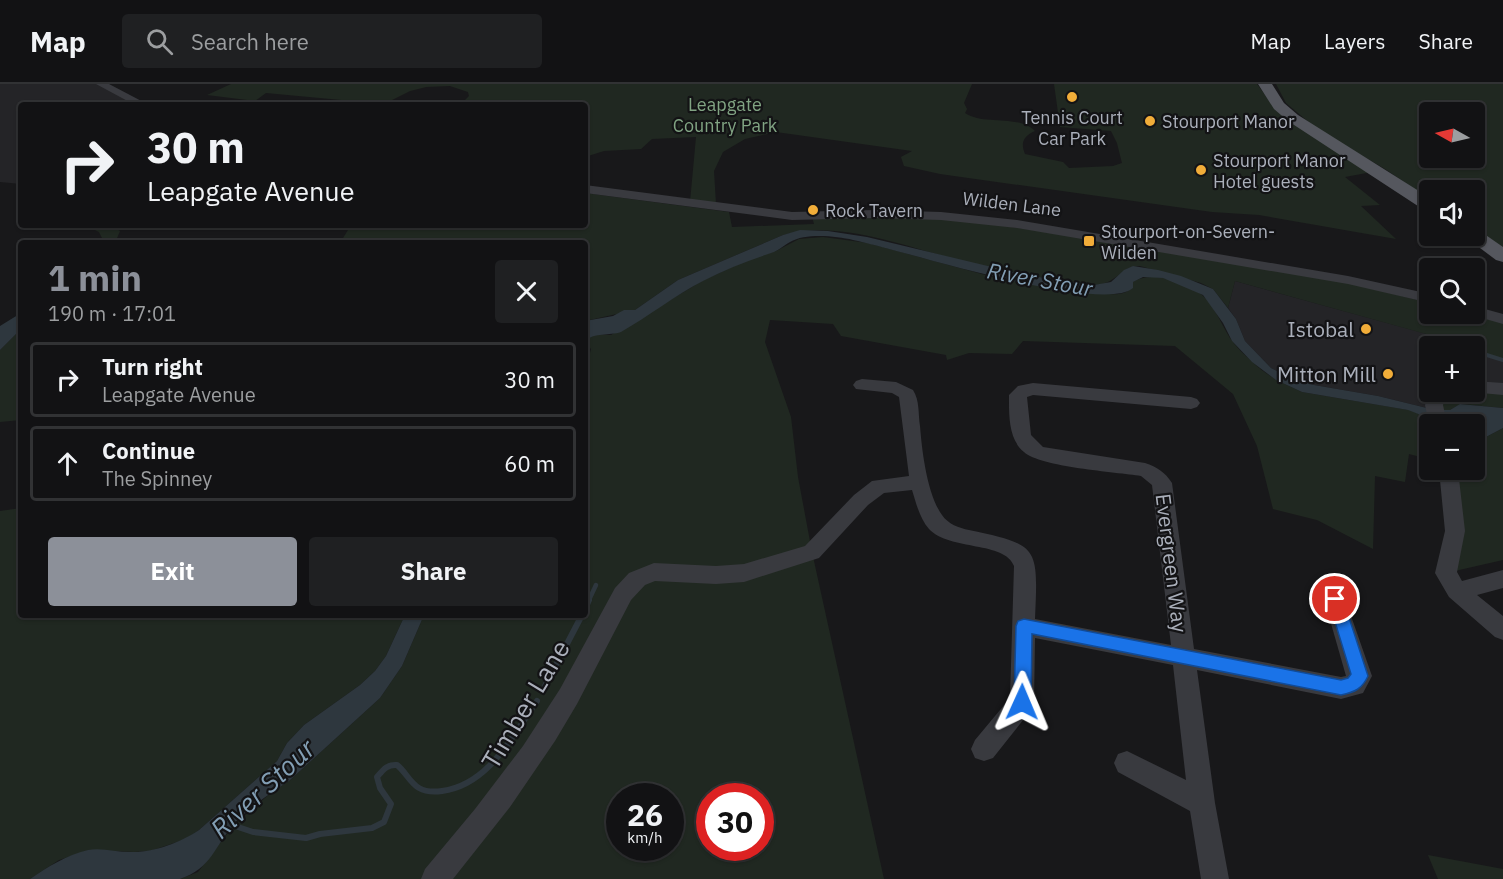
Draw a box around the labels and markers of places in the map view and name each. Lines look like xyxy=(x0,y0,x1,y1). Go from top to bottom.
marker: Tennis Court Car Park xyxy=(1065,90,1079,104)
place label: Tennis Court Car Park xyxy=(1021,106,1123,150)
place label: Stourport Manor xyxy=(1162,110,1295,133)
marker: Stourport Manor xyxy=(1143,114,1157,128)
place label: Stourport Manor Hotel guests xyxy=(1213,149,1346,193)
marker: Stourport Manor Hotel guests xyxy=(1194,163,1208,177)
place label: Rock Tavern xyxy=(825,199,923,222)
marker: Rock Tavern xyxy=(806,203,820,217)
place label: Stourport-on-Severn- Wilden xyxy=(1101,220,1275,264)
marker: Stourport-on-Severn- Wilden xyxy=(1082,234,1096,248)
place label: Istobal xyxy=(1287,315,1354,343)
marker: Istobal xyxy=(1359,322,1373,336)
place label: Mitton Mill xyxy=(1277,360,1376,388)
marker: Mitton Mill xyxy=(1381,367,1395,381)
pin xyxy=(1309,573,1360,624)

